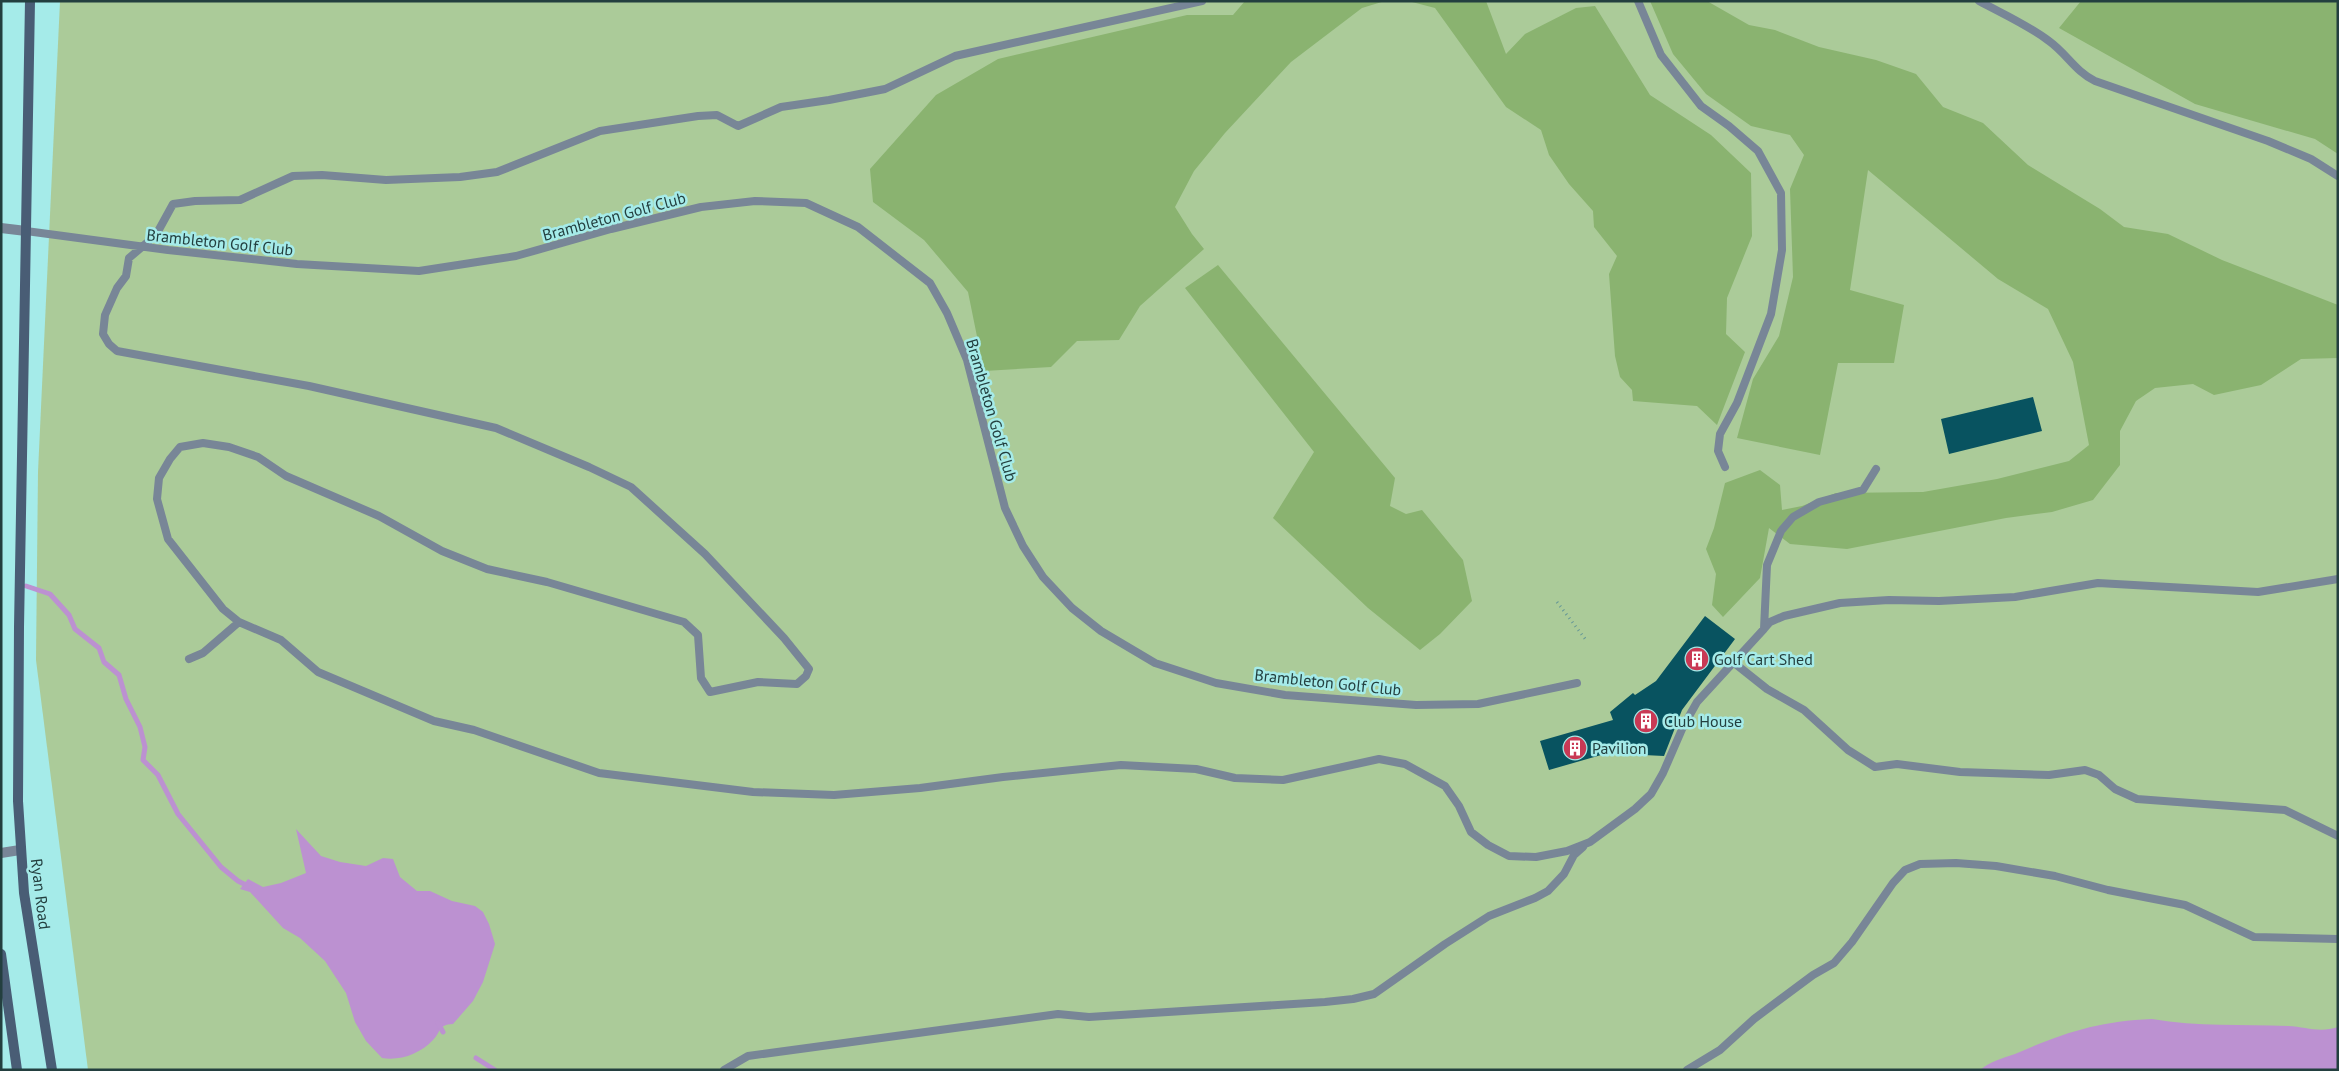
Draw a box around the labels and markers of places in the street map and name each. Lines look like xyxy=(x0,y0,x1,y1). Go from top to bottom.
building icon: Golf Cart Shed xyxy=(1684,646,1710,672)
place label: Golf Cart Shed xyxy=(1714,649,1813,669)
building icon: Club House xyxy=(1633,708,1659,734)
place label: Club House xyxy=(1664,711,1742,731)
building icon: Pavilion xyxy=(1562,735,1588,761)
place label: Pavilion xyxy=(1592,738,1647,758)

